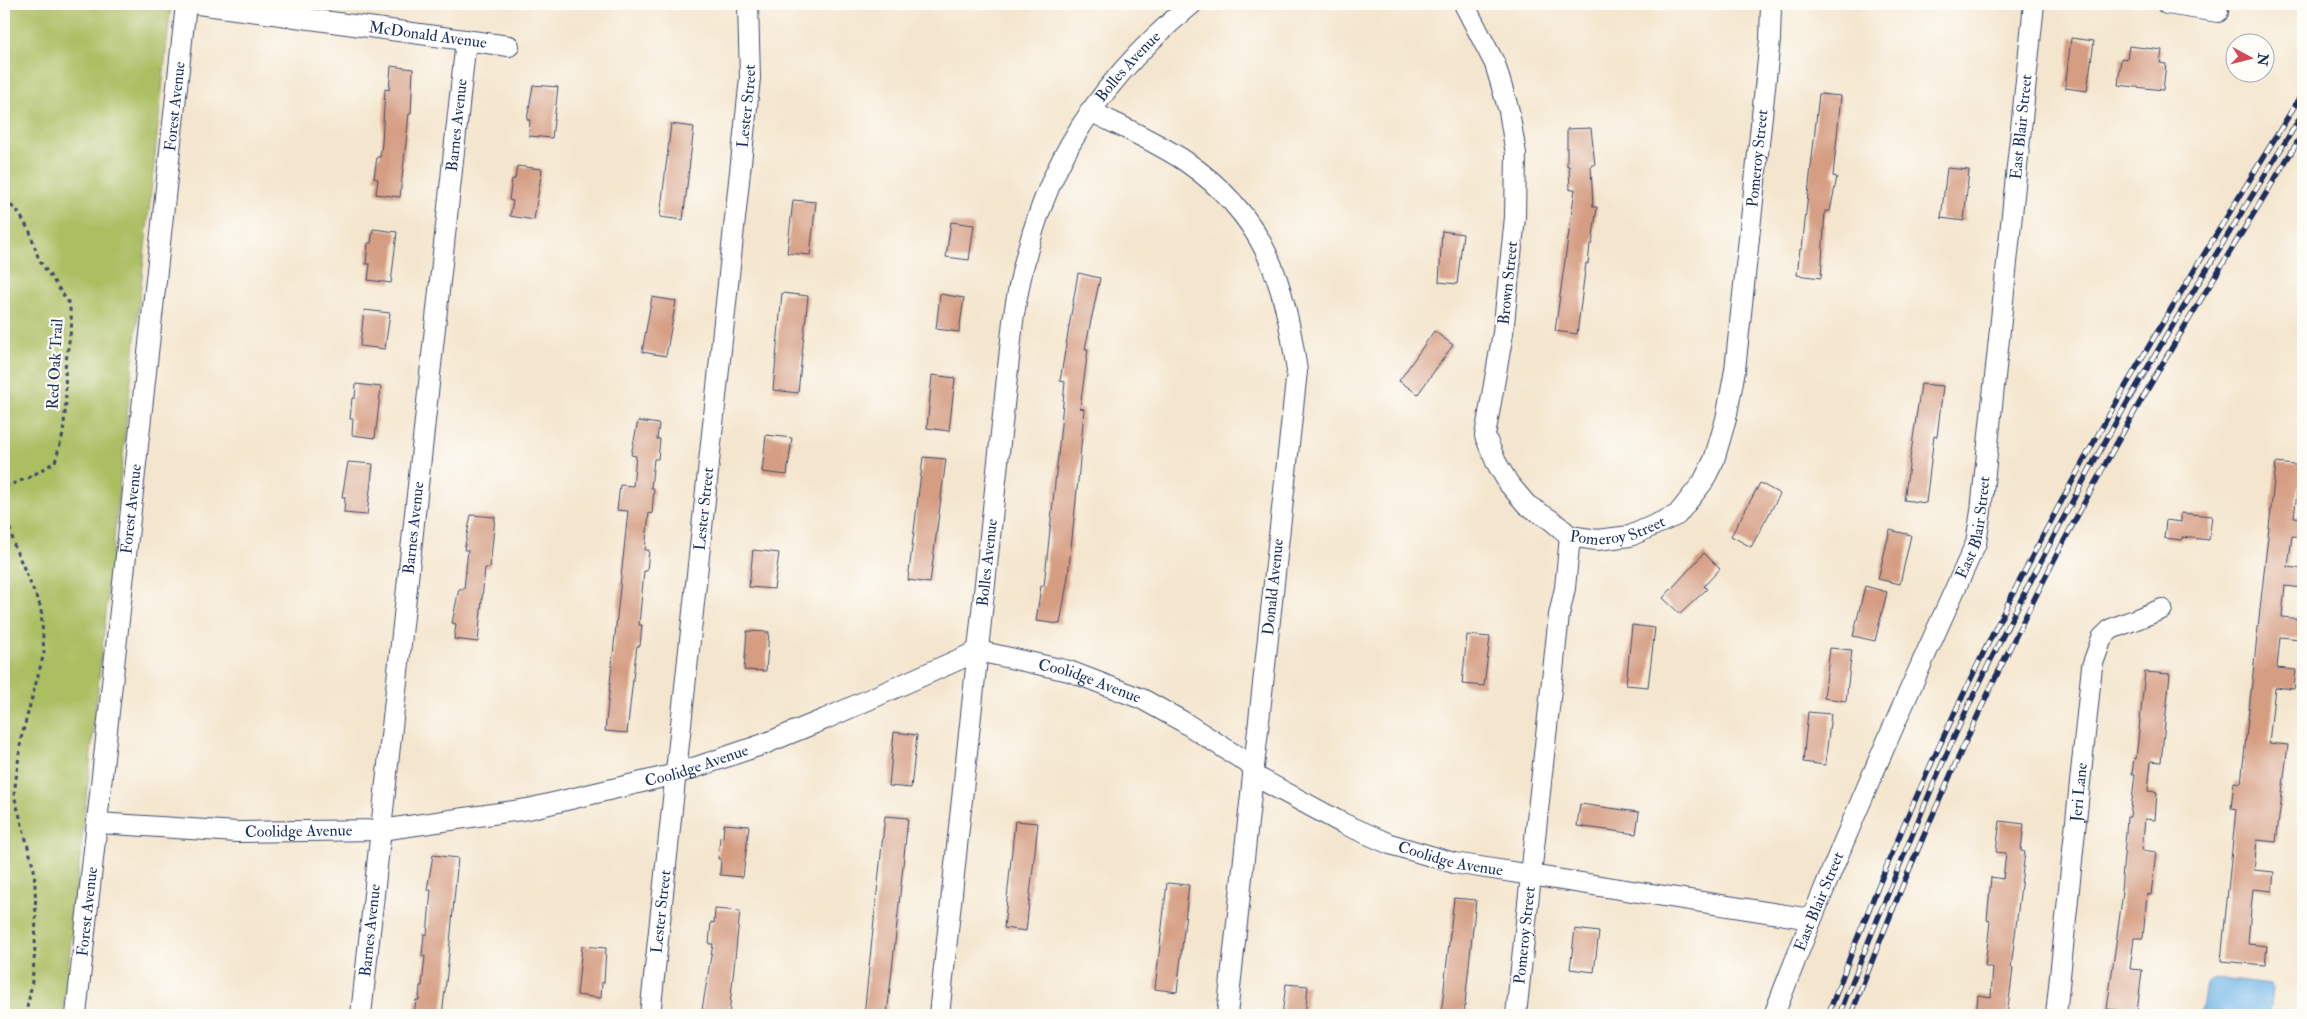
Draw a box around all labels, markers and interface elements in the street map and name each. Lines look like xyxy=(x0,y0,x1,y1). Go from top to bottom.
street label: McDonald Avenue xyxy=(368,17,488,53)
street label: Bolles Avenue xyxy=(1091,27,1165,106)
north arrow xyxy=(2224,32,2274,82)
text: N xyxy=(2253,51,2272,67)
street label: Forest Avenue xyxy=(160,60,190,152)
street label: Lester Street xyxy=(733,64,760,149)
street label: East Blair Street xyxy=(2006,73,2037,180)
street label: Barnes Avenue xyxy=(442,77,472,173)
street label: Pomeroy Street xyxy=(1742,108,1773,208)
street label: Brown Street xyxy=(1494,240,1522,326)
street label: Red Oak Trail xyxy=(43,318,67,410)
street label: Forest Avenue xyxy=(116,463,146,555)
street label: Lester Street xyxy=(690,466,718,551)
street label: East Blair Street xyxy=(1951,475,1995,582)
street label: Barnes Avenue xyxy=(399,480,428,575)
street label: Pomeroy Street xyxy=(1568,512,1668,550)
street label: Bolles Avenue xyxy=(973,517,1002,607)
street label: Donald Avenue xyxy=(1258,537,1288,636)
street label: Coolidge Avenue xyxy=(1036,655,1144,708)
street label: Coolidge Avenue xyxy=(643,740,751,791)
street label: Jeri Lane xyxy=(2066,761,2092,824)
street label: Coolidge Avenue xyxy=(245,820,353,842)
street label: Coolidge Avenue xyxy=(1396,837,1505,881)
street label: East Blair Street xyxy=(1790,849,1848,954)
street label: Forest Avenue xyxy=(72,865,102,958)
street label: Lester Street xyxy=(647,869,675,954)
street label: Barnes Avenue xyxy=(355,883,385,978)
street label: Pomeroy Street xyxy=(1509,886,1540,985)

